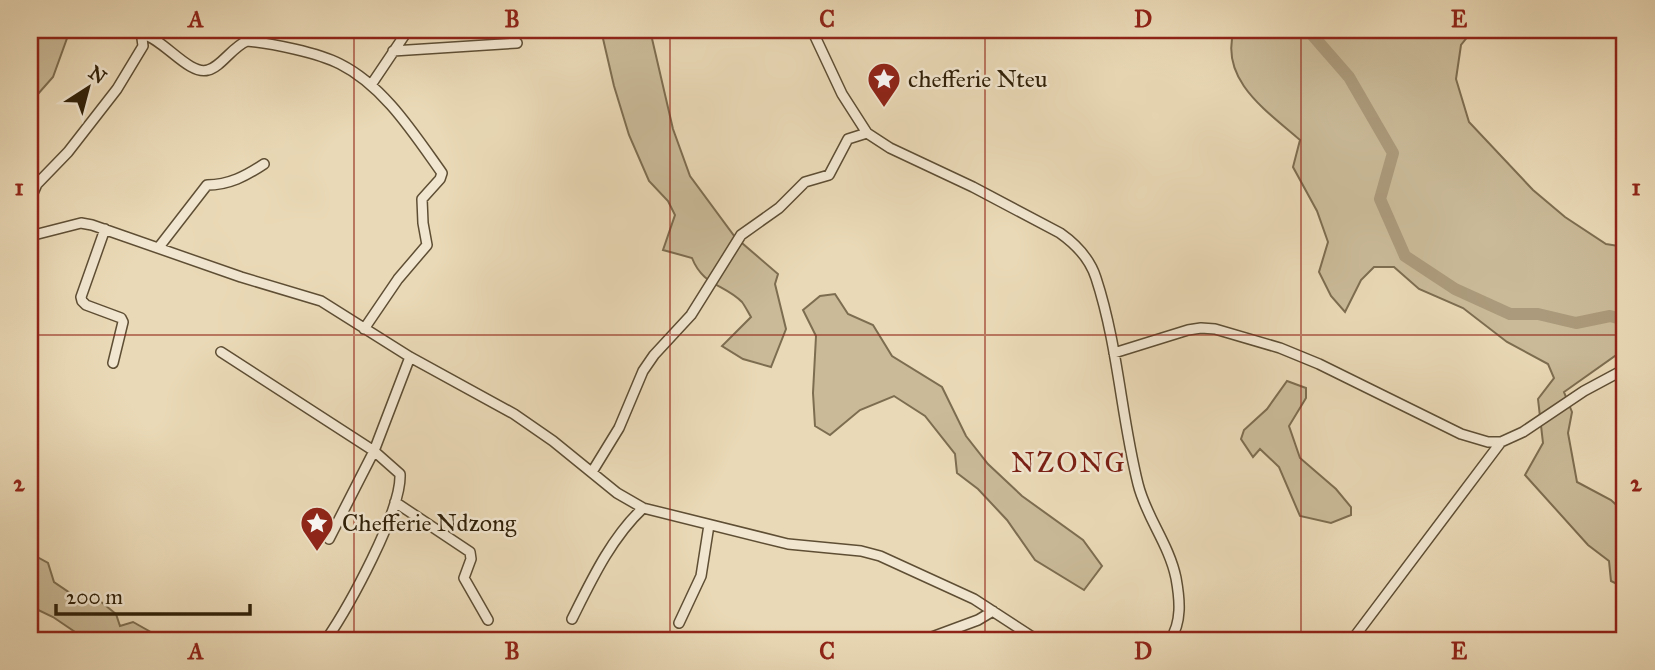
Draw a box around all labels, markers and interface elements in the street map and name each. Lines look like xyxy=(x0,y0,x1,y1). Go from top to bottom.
text: A xyxy=(186,5,204,33)
text: B xyxy=(504,5,520,33)
text: C xyxy=(819,5,835,33)
text: D xyxy=(1134,5,1152,33)
text: E xyxy=(1451,5,1468,33)
north arrow xyxy=(52,52,122,122)
place icon: chefferie Nteu xyxy=(865,60,903,109)
text: N xyxy=(84,61,111,89)
place label: chefferie Nteu xyxy=(908,64,1048,94)
text: 1 xyxy=(14,173,24,201)
text: 1 xyxy=(1631,173,1641,201)
district label: NZONG xyxy=(1011,445,1127,480)
text: 2 xyxy=(13,469,25,497)
text: 2 xyxy=(1630,469,1642,497)
place icon: Chefferie Ndzong xyxy=(298,504,336,553)
place label: Chefferie Ndzong xyxy=(342,508,517,538)
scale bar xyxy=(56,572,250,616)
text: 200 m xyxy=(66,584,123,610)
text: A xyxy=(186,637,204,665)
text: B xyxy=(504,637,520,665)
text: C xyxy=(819,637,835,665)
text: D xyxy=(1134,637,1152,665)
text: E xyxy=(1451,637,1468,665)

